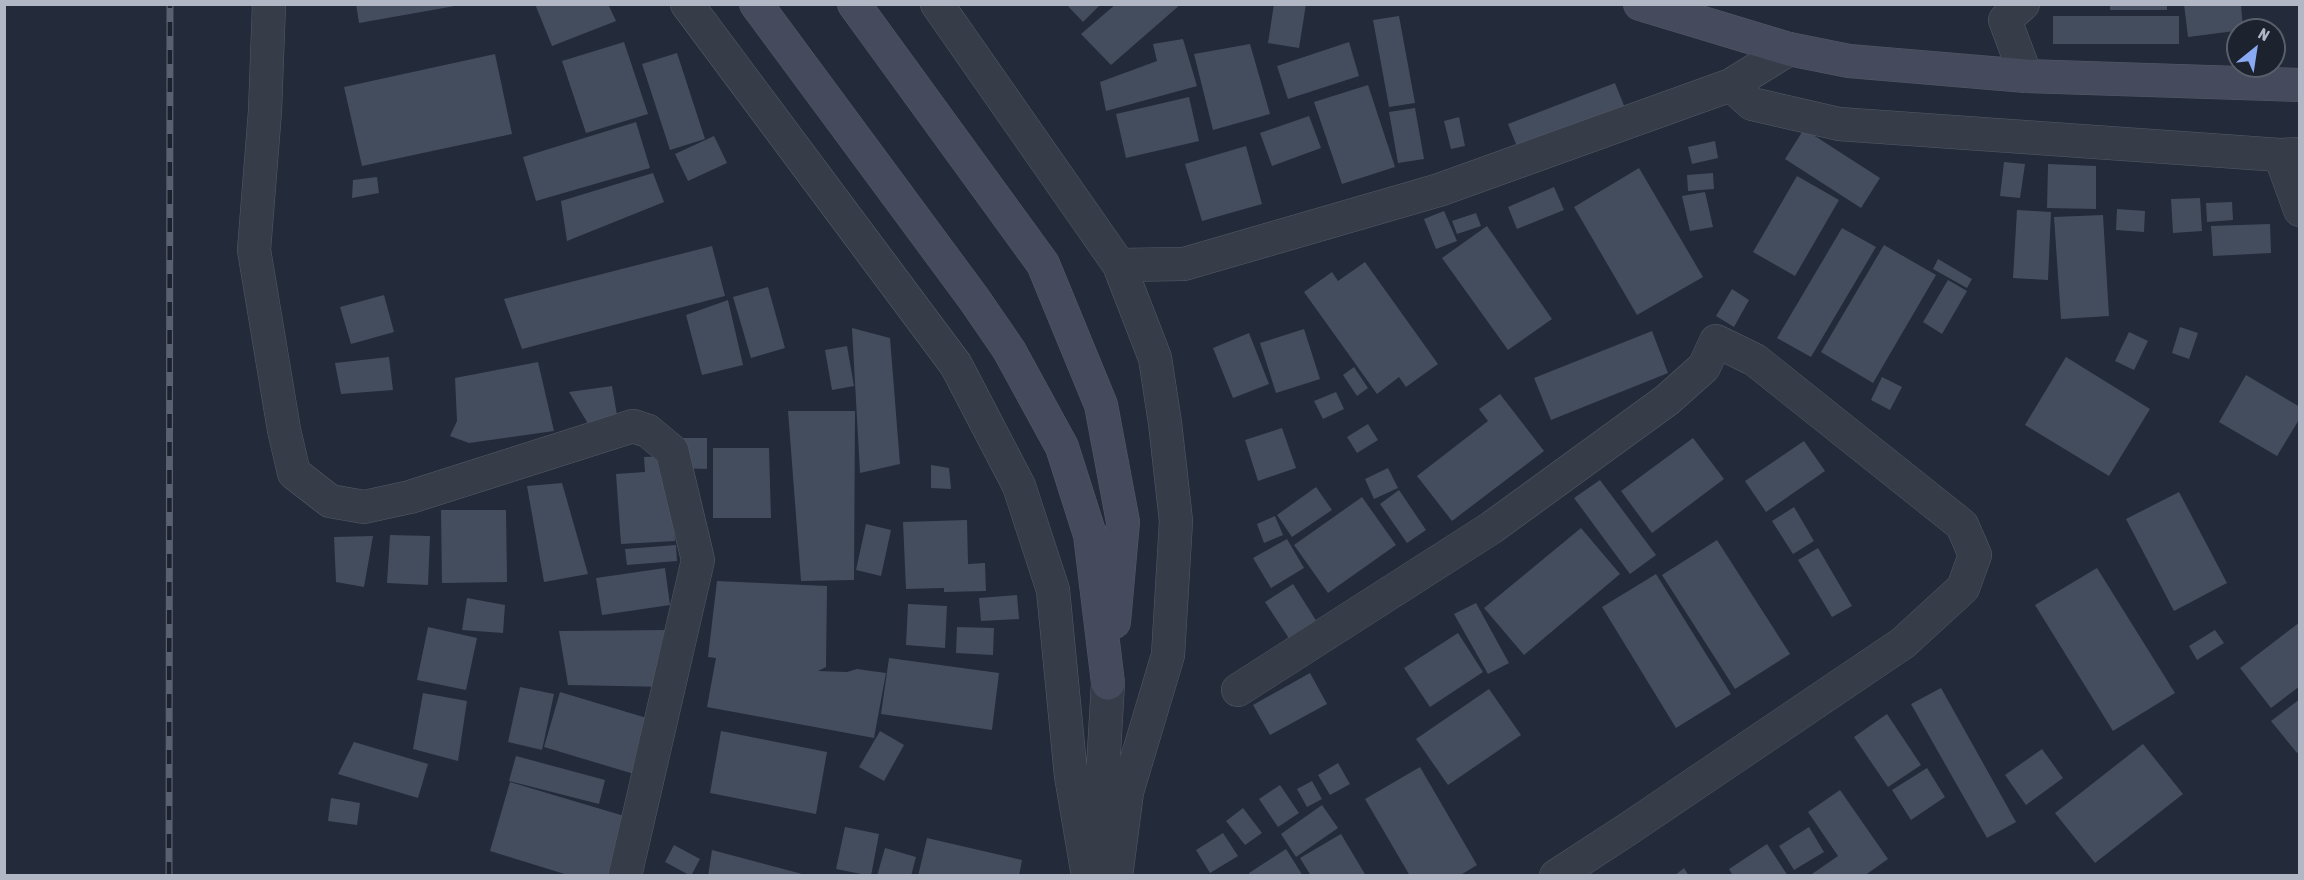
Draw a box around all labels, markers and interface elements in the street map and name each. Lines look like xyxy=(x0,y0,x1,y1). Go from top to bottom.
north arrow xyxy=(2226,18,2286,78)
text: N xyxy=(2255,24,2273,44)

